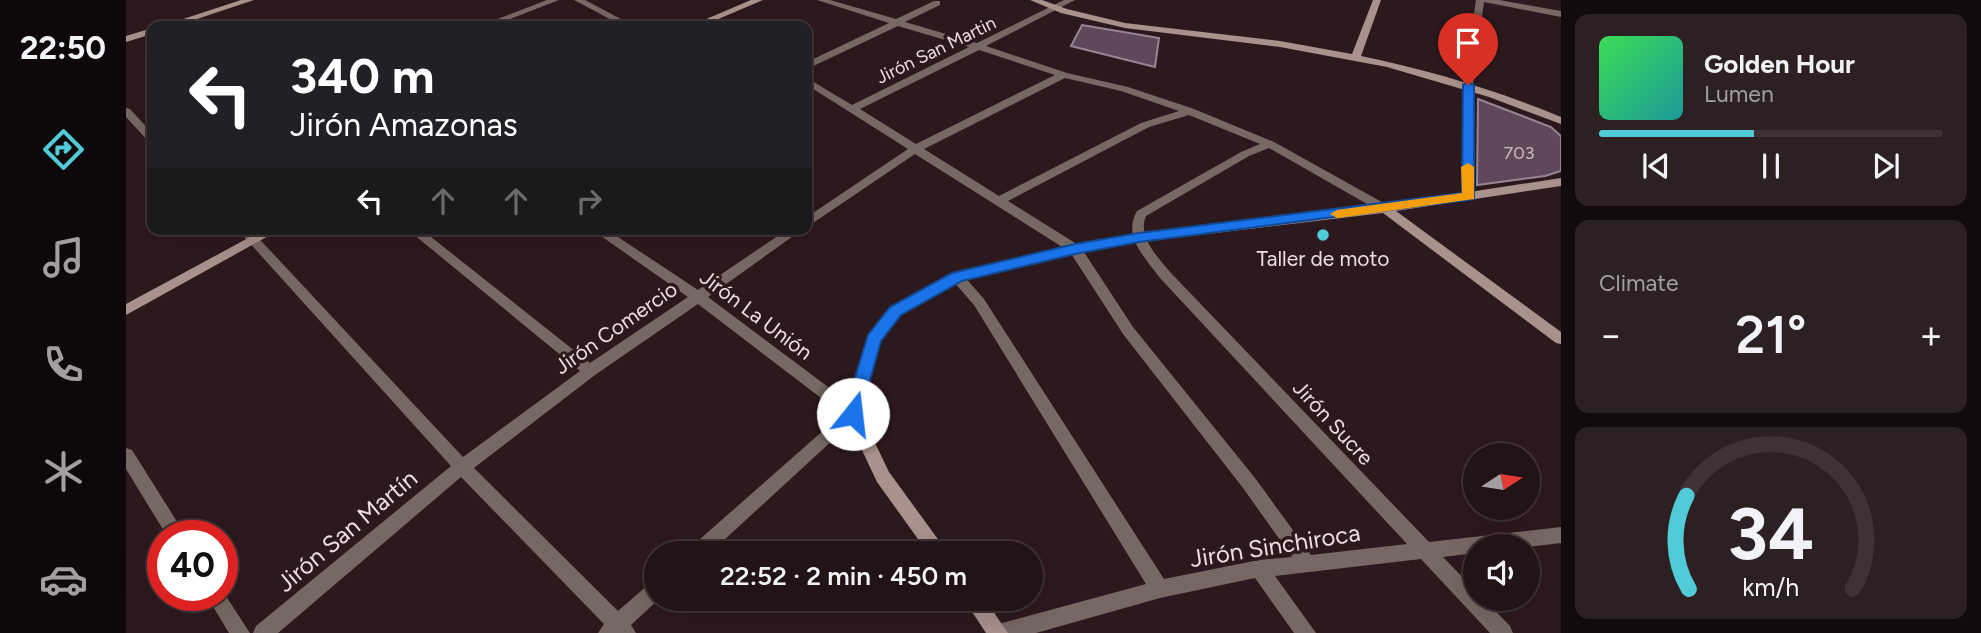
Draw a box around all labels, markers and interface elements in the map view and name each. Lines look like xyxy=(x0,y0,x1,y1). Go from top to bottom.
street label: Jirón San Martin xyxy=(872,11,1000,89)
pin xyxy=(1438,13,1498,85)
icon: arrive xyxy=(1449,24,1487,62)
text: 22:50 xyxy=(20,29,106,67)
text: 340 m xyxy=(290,46,434,105)
text: Golden Hour xyxy=(1704,48,1855,80)
icon: left xyxy=(175,49,266,140)
text: Lumen xyxy=(1704,80,1774,108)
text: Jirón Amazonas xyxy=(290,106,518,144)
icon: directions xyxy=(39,125,88,174)
house number: 703 xyxy=(1504,142,1535,164)
icon: previous xyxy=(1637,147,1675,185)
icon: pause xyxy=(1752,147,1790,185)
icon: next xyxy=(1867,147,1905,185)
icon: left xyxy=(351,182,389,220)
icon: ahead xyxy=(424,182,462,220)
icon: ahead xyxy=(497,182,535,220)
icon: right xyxy=(570,182,608,220)
marker: Taller de moto xyxy=(1315,227,1331,243)
icon: music xyxy=(39,233,88,282)
place label: Taller de moto xyxy=(1256,246,1390,271)
street label: Jirón La Unión xyxy=(695,264,817,365)
text: Climate xyxy=(1599,269,1678,297)
street label: Jirón Comercio xyxy=(550,276,682,379)
text: 21° xyxy=(1736,304,1806,366)
text: − xyxy=(1599,312,1623,358)
text: + xyxy=(1919,312,1943,358)
icon: phone xyxy=(39,340,88,389)
street label: Jirón Sucre xyxy=(1288,375,1379,470)
position arrow xyxy=(816,377,890,451)
north arrow xyxy=(1463,443,1540,520)
map controls xyxy=(1463,443,1540,611)
icon: climate xyxy=(39,447,88,496)
street label: Jirón San Martín xyxy=(271,464,423,598)
text: 34 xyxy=(1728,490,1814,577)
street label: Jirón Sinchiroca xyxy=(1188,518,1362,573)
speed limit sign: 40 xyxy=(147,520,238,611)
button: sound xyxy=(1463,534,1540,611)
icon: car xyxy=(39,555,88,604)
text: 22:52 · 2 min · 450 m xyxy=(720,560,967,592)
text: km/h xyxy=(1742,572,1800,602)

